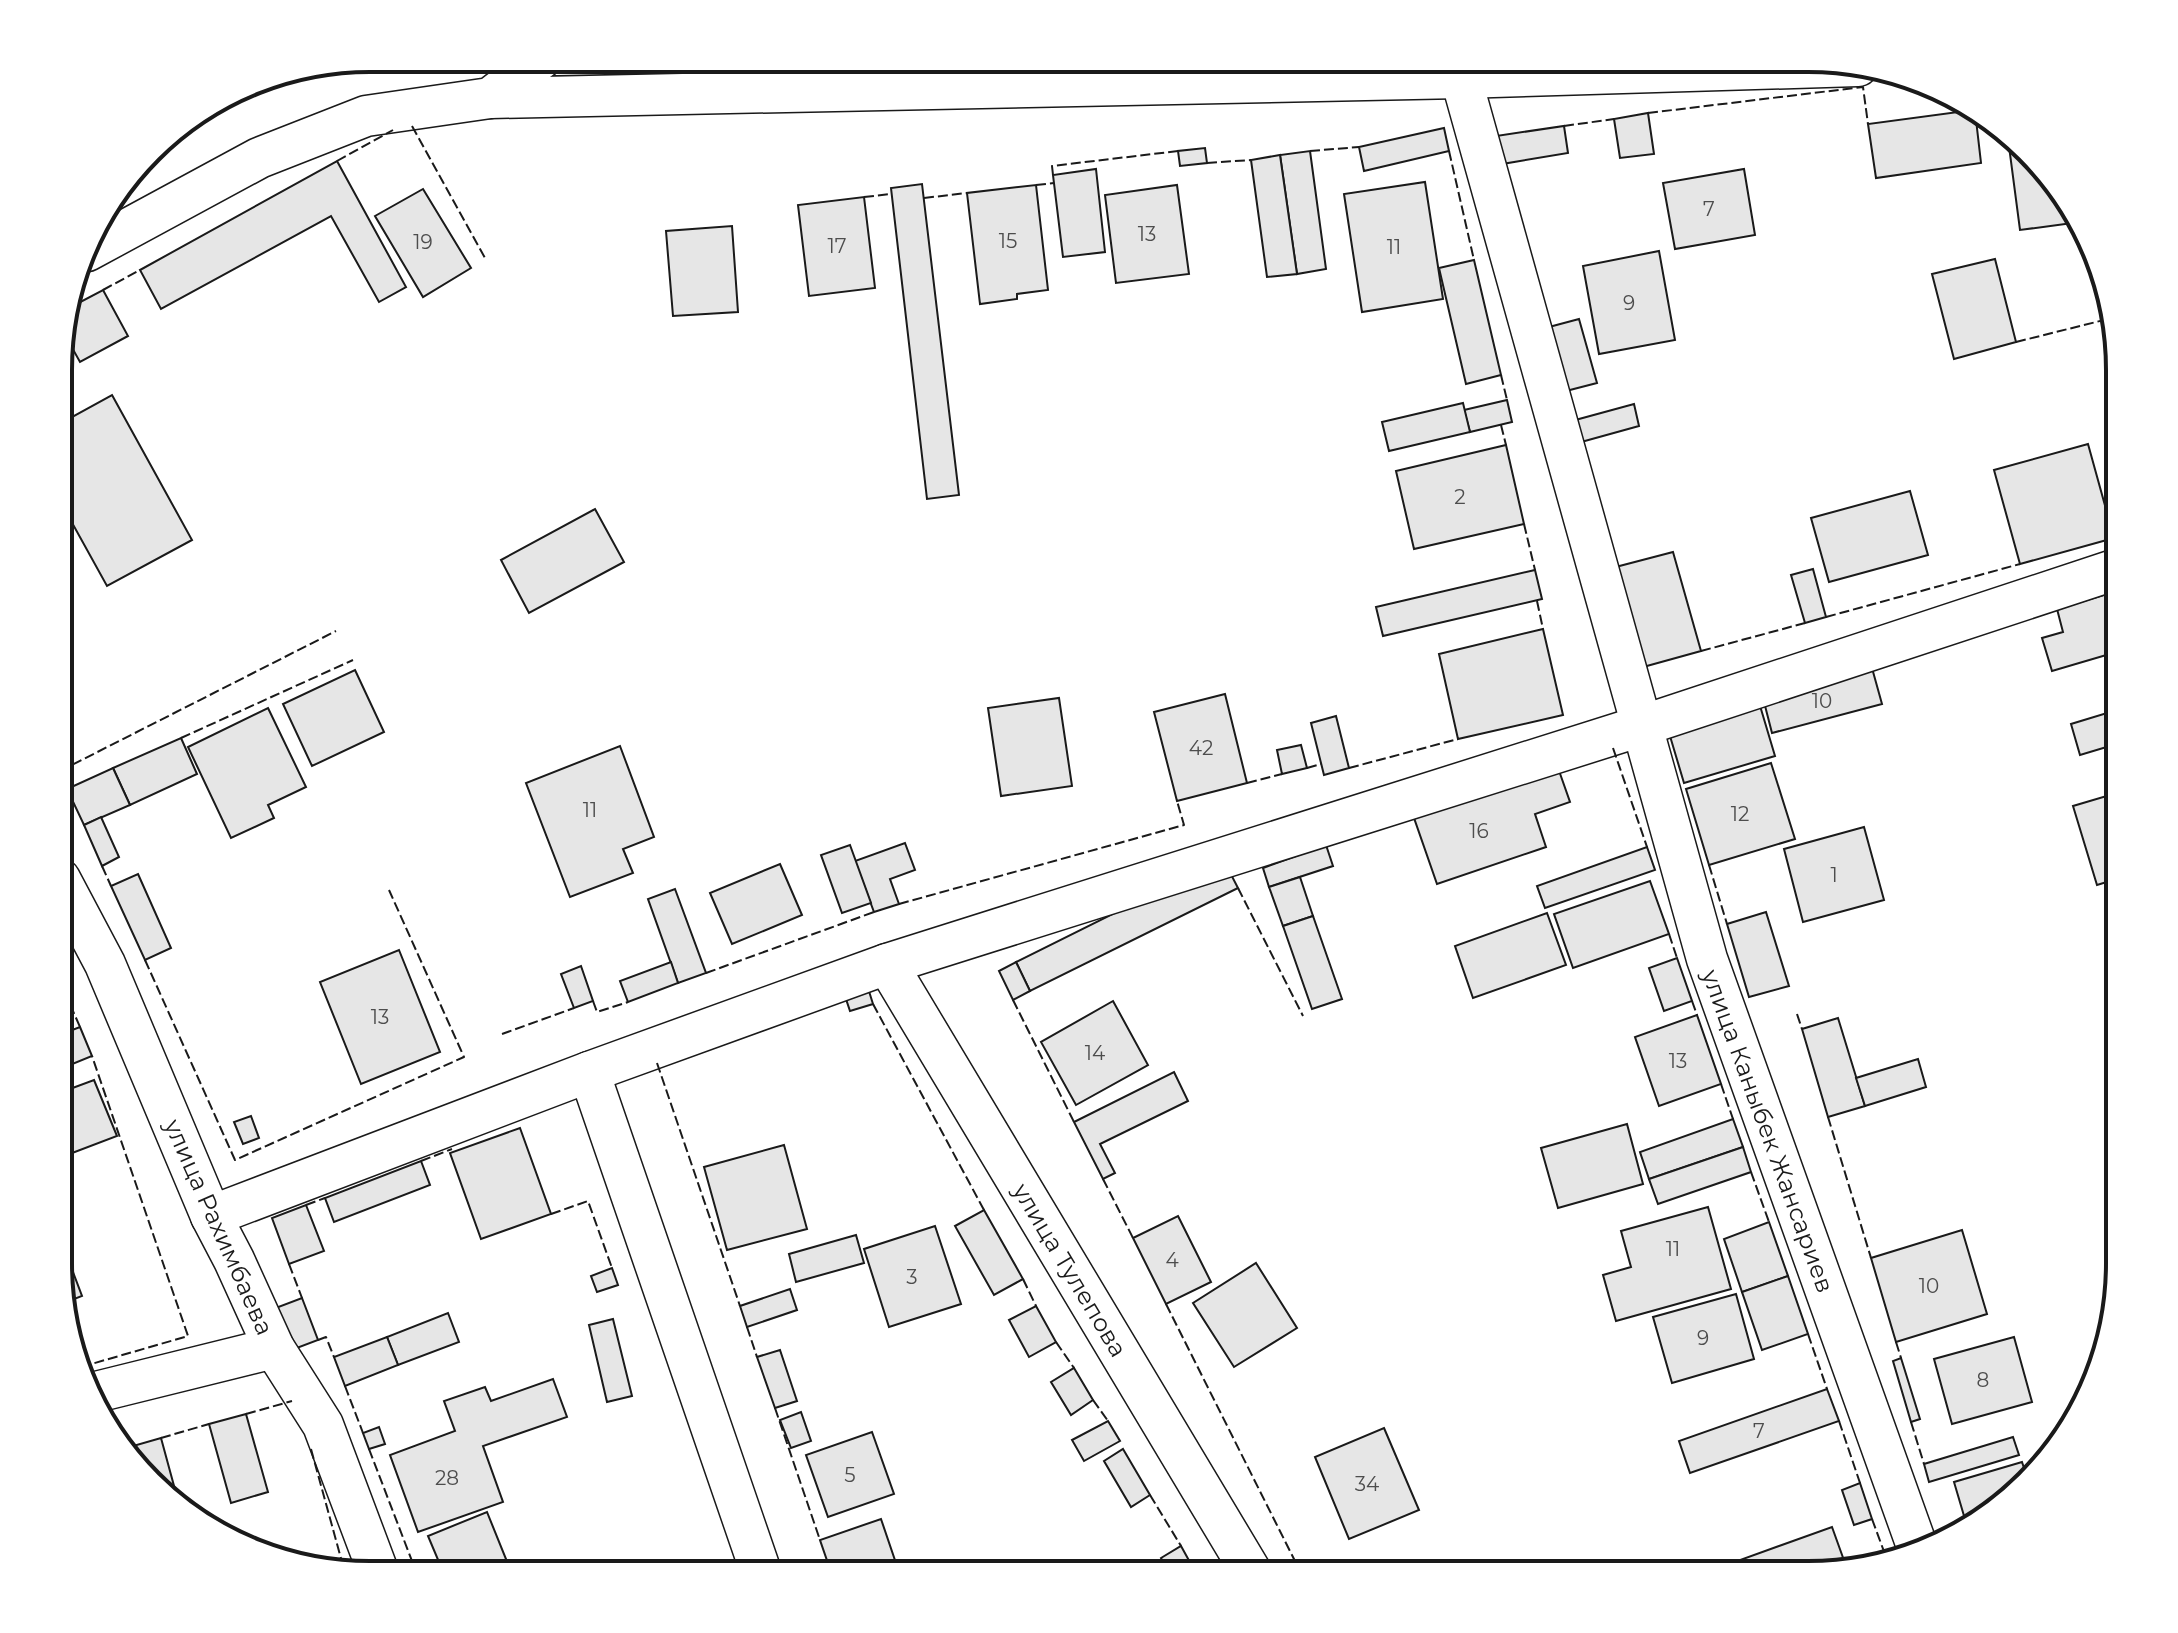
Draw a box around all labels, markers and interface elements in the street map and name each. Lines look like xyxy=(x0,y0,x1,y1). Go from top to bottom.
house number: 7 xyxy=(1703,197,1715,221)
house number: 13 xyxy=(1138,222,1156,246)
house number: 15 xyxy=(999,229,1017,253)
house number: 19 xyxy=(413,230,433,254)
house number: 17 xyxy=(828,234,847,258)
house number: 11 xyxy=(1387,235,1401,259)
house number: 9 xyxy=(1623,291,1635,315)
house number: 2 xyxy=(1454,485,1466,509)
house number: 10 xyxy=(1812,689,1832,713)
house number: 42 xyxy=(1189,736,1213,760)
house number: 11 xyxy=(583,798,597,822)
house number: 12 xyxy=(1731,802,1749,826)
house number: 16 xyxy=(1469,819,1489,843)
house number: 1 xyxy=(1830,863,1838,887)
street label: улица Каныбек Жансариев xyxy=(1696,965,1840,1296)
house number: 13 xyxy=(371,1005,389,1029)
house number: 14 xyxy=(1085,1041,1105,1065)
house number: 13 xyxy=(1669,1049,1687,1073)
street label: улица Рахимбаева xyxy=(158,1114,280,1339)
street label: улица Тулепова xyxy=(1006,1177,1133,1362)
house number: 11 xyxy=(1666,1237,1680,1261)
house number: 4 xyxy=(1165,1248,1179,1272)
house number: 3 xyxy=(906,1265,918,1289)
house number: 10 xyxy=(1919,1274,1939,1298)
house number: 9 xyxy=(1697,1326,1709,1350)
house number: 8 xyxy=(1977,1368,1989,1392)
house number: 7 xyxy=(1753,1419,1765,1443)
house number: 5 xyxy=(844,1463,856,1487)
house number: 28 xyxy=(435,1466,459,1490)
house number: 34 xyxy=(1355,1472,1379,1496)

